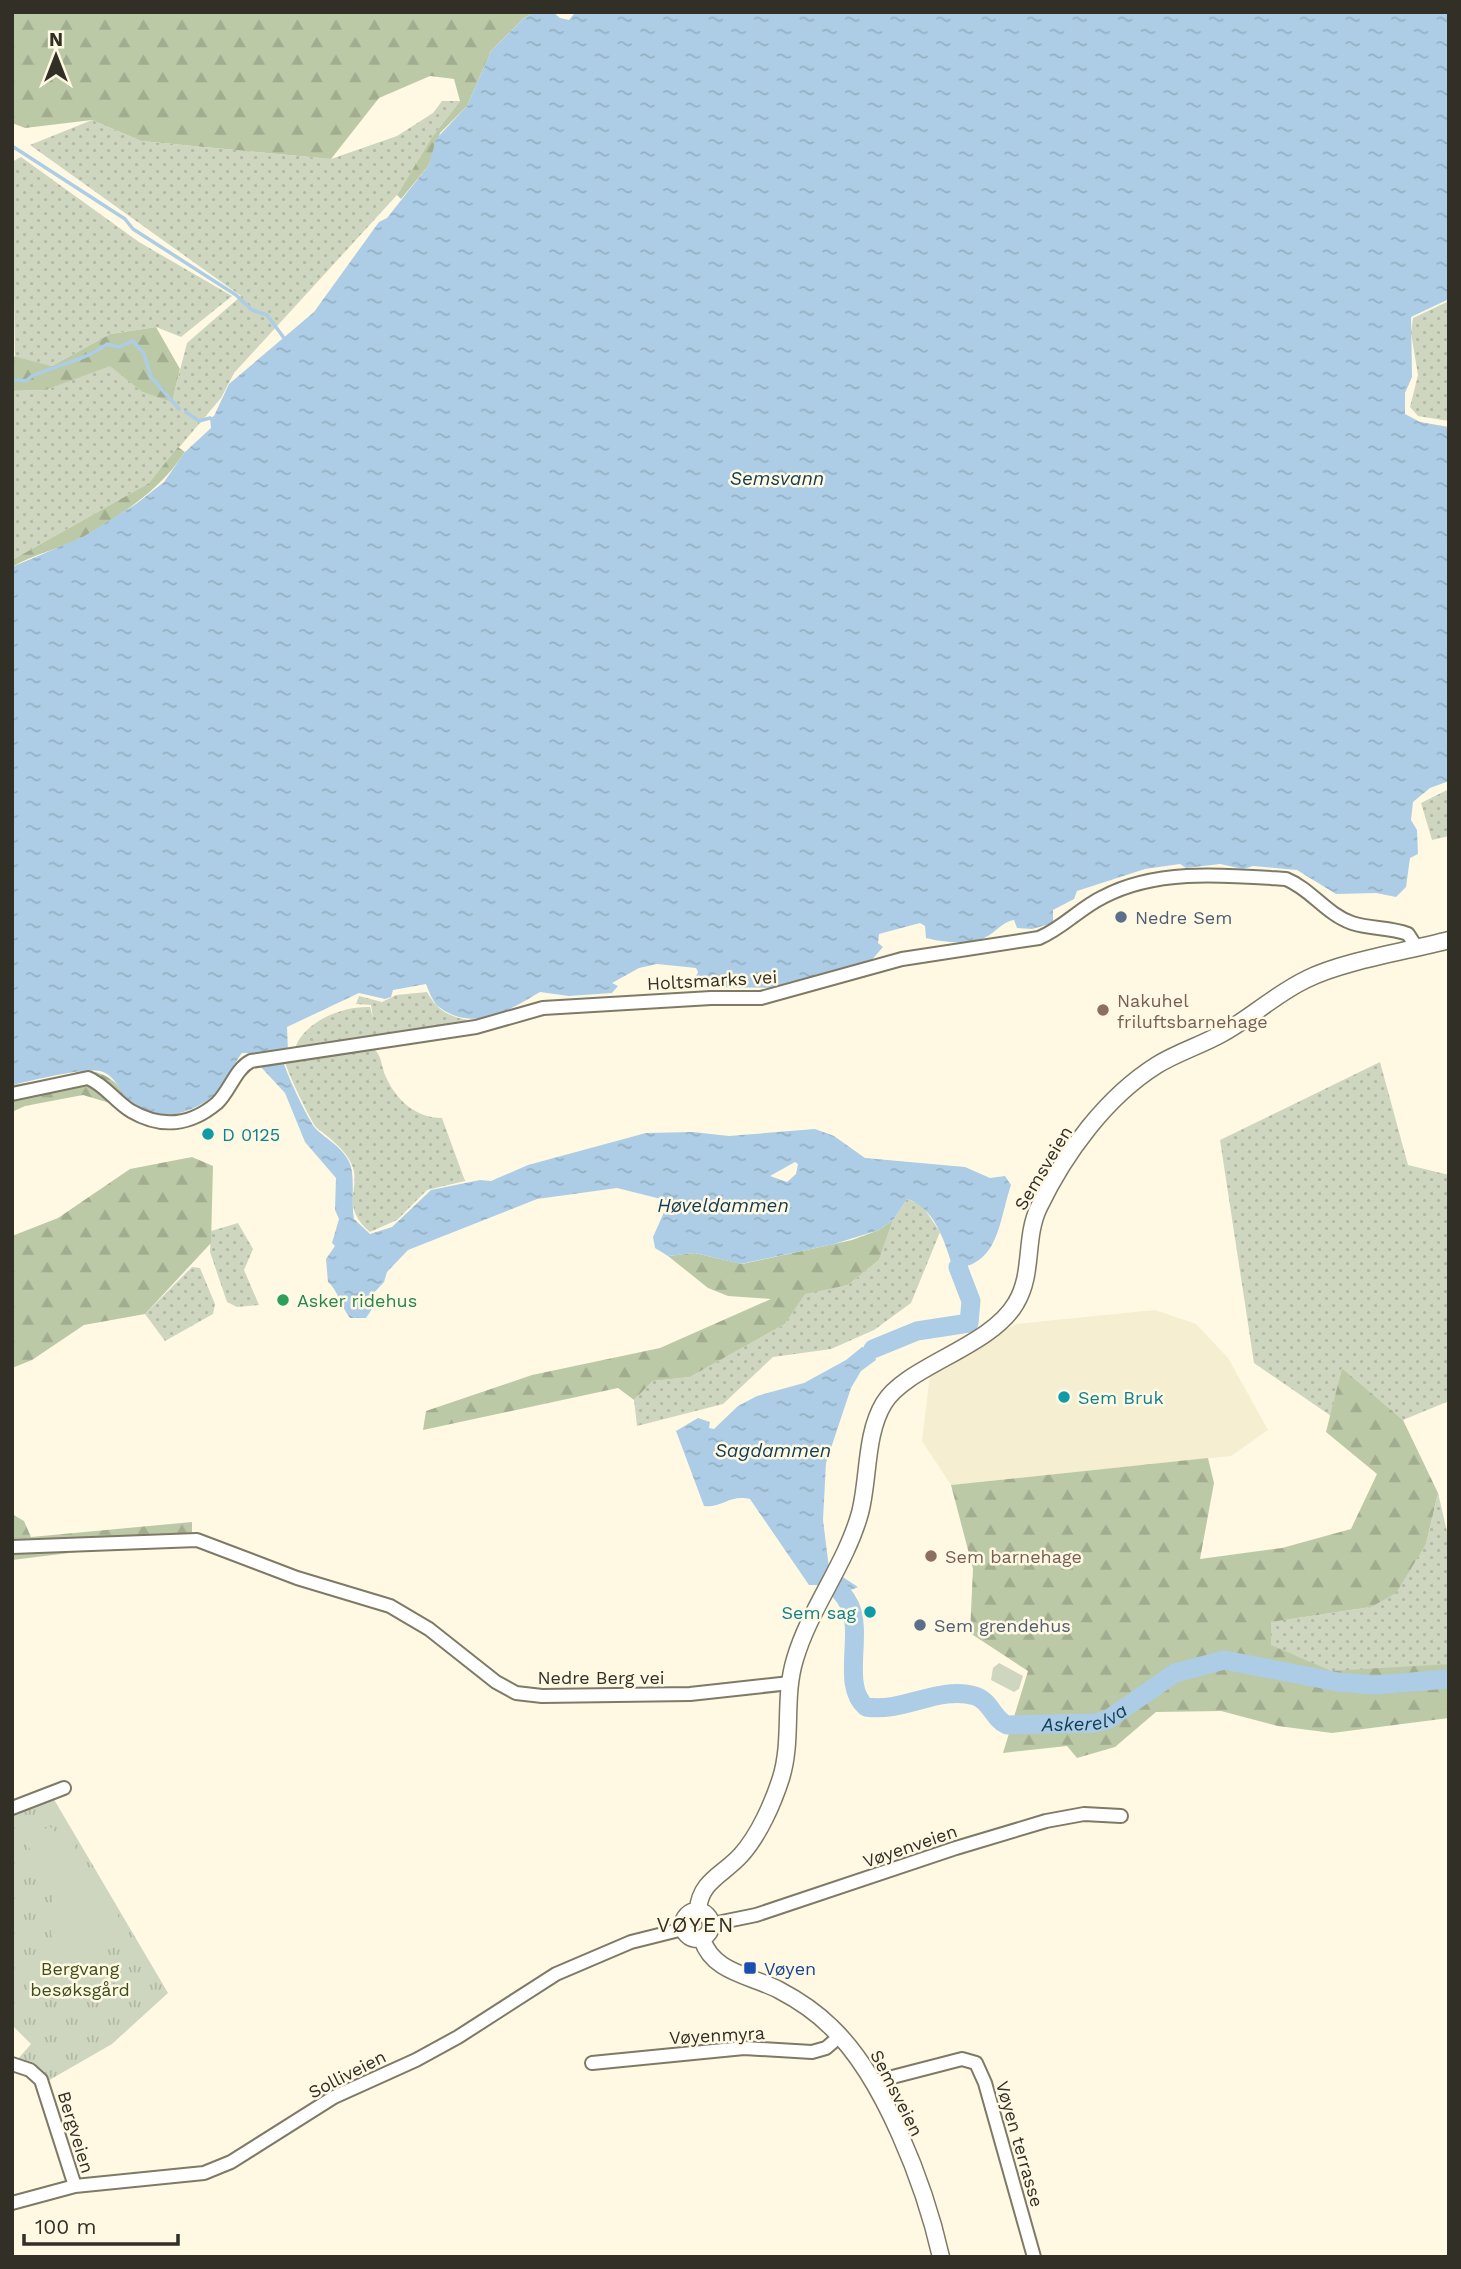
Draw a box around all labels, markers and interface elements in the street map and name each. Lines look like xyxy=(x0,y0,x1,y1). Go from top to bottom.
north arrow xyxy=(21,21,91,91)
text: N xyxy=(49,28,63,51)
water label: Semsvann xyxy=(730,467,824,490)
place label: Nedre Sem xyxy=(1135,907,1232,928)
marker: Nedre Sem xyxy=(1113,909,1129,925)
street label: Holtsmarks vei xyxy=(646,966,778,994)
place label: Nakuhel friluftsbarnehage xyxy=(1117,990,1268,1032)
marker: Nakuhel friluftsbarnehage xyxy=(1095,1002,1111,1018)
street label: Semsveien xyxy=(1010,1122,1076,1214)
place label: D 0125 xyxy=(222,1124,280,1145)
marker: D 0125 xyxy=(200,1126,216,1142)
water label: Høveldammen xyxy=(657,1194,789,1217)
place label: Asker ridehus xyxy=(297,1290,417,1311)
marker: Asker ridehus xyxy=(275,1292,291,1308)
place label: Sem Bruk xyxy=(1078,1387,1164,1408)
marker: Sem Bruk xyxy=(1056,1389,1072,1405)
water label: Sagdammen xyxy=(715,1439,831,1462)
place label: Sem barnehage xyxy=(945,1546,1082,1567)
marker: Sem barnehage xyxy=(923,1548,939,1564)
place label: Sem sag xyxy=(782,1602,856,1623)
marker: Sem sag xyxy=(862,1604,878,1620)
place label: Sem grendehus xyxy=(934,1615,1071,1636)
marker: Sem grendehus xyxy=(912,1617,928,1633)
street label: Nedre Berg vei xyxy=(537,1667,665,1688)
water label: Askerelva xyxy=(1040,1698,1132,1736)
street label: Vøyenveien xyxy=(860,1820,960,1872)
district label: VØYEN xyxy=(657,1912,735,1937)
park label: Bergvang besøksgård xyxy=(30,1958,130,2000)
place label: Vøyen xyxy=(764,1958,816,1979)
marker: Vøyen xyxy=(742,1960,758,1976)
street label: Vøyenmyra xyxy=(669,2022,765,2048)
street label: Solliveien xyxy=(305,2046,389,2102)
street label: Semsveien xyxy=(866,2046,928,2140)
street label: Vøyen terrasse xyxy=(992,2079,1048,2209)
street label: Bergveien xyxy=(54,2088,98,2176)
scale bar xyxy=(24,2202,178,2246)
text: 100 m xyxy=(35,2214,97,2239)

